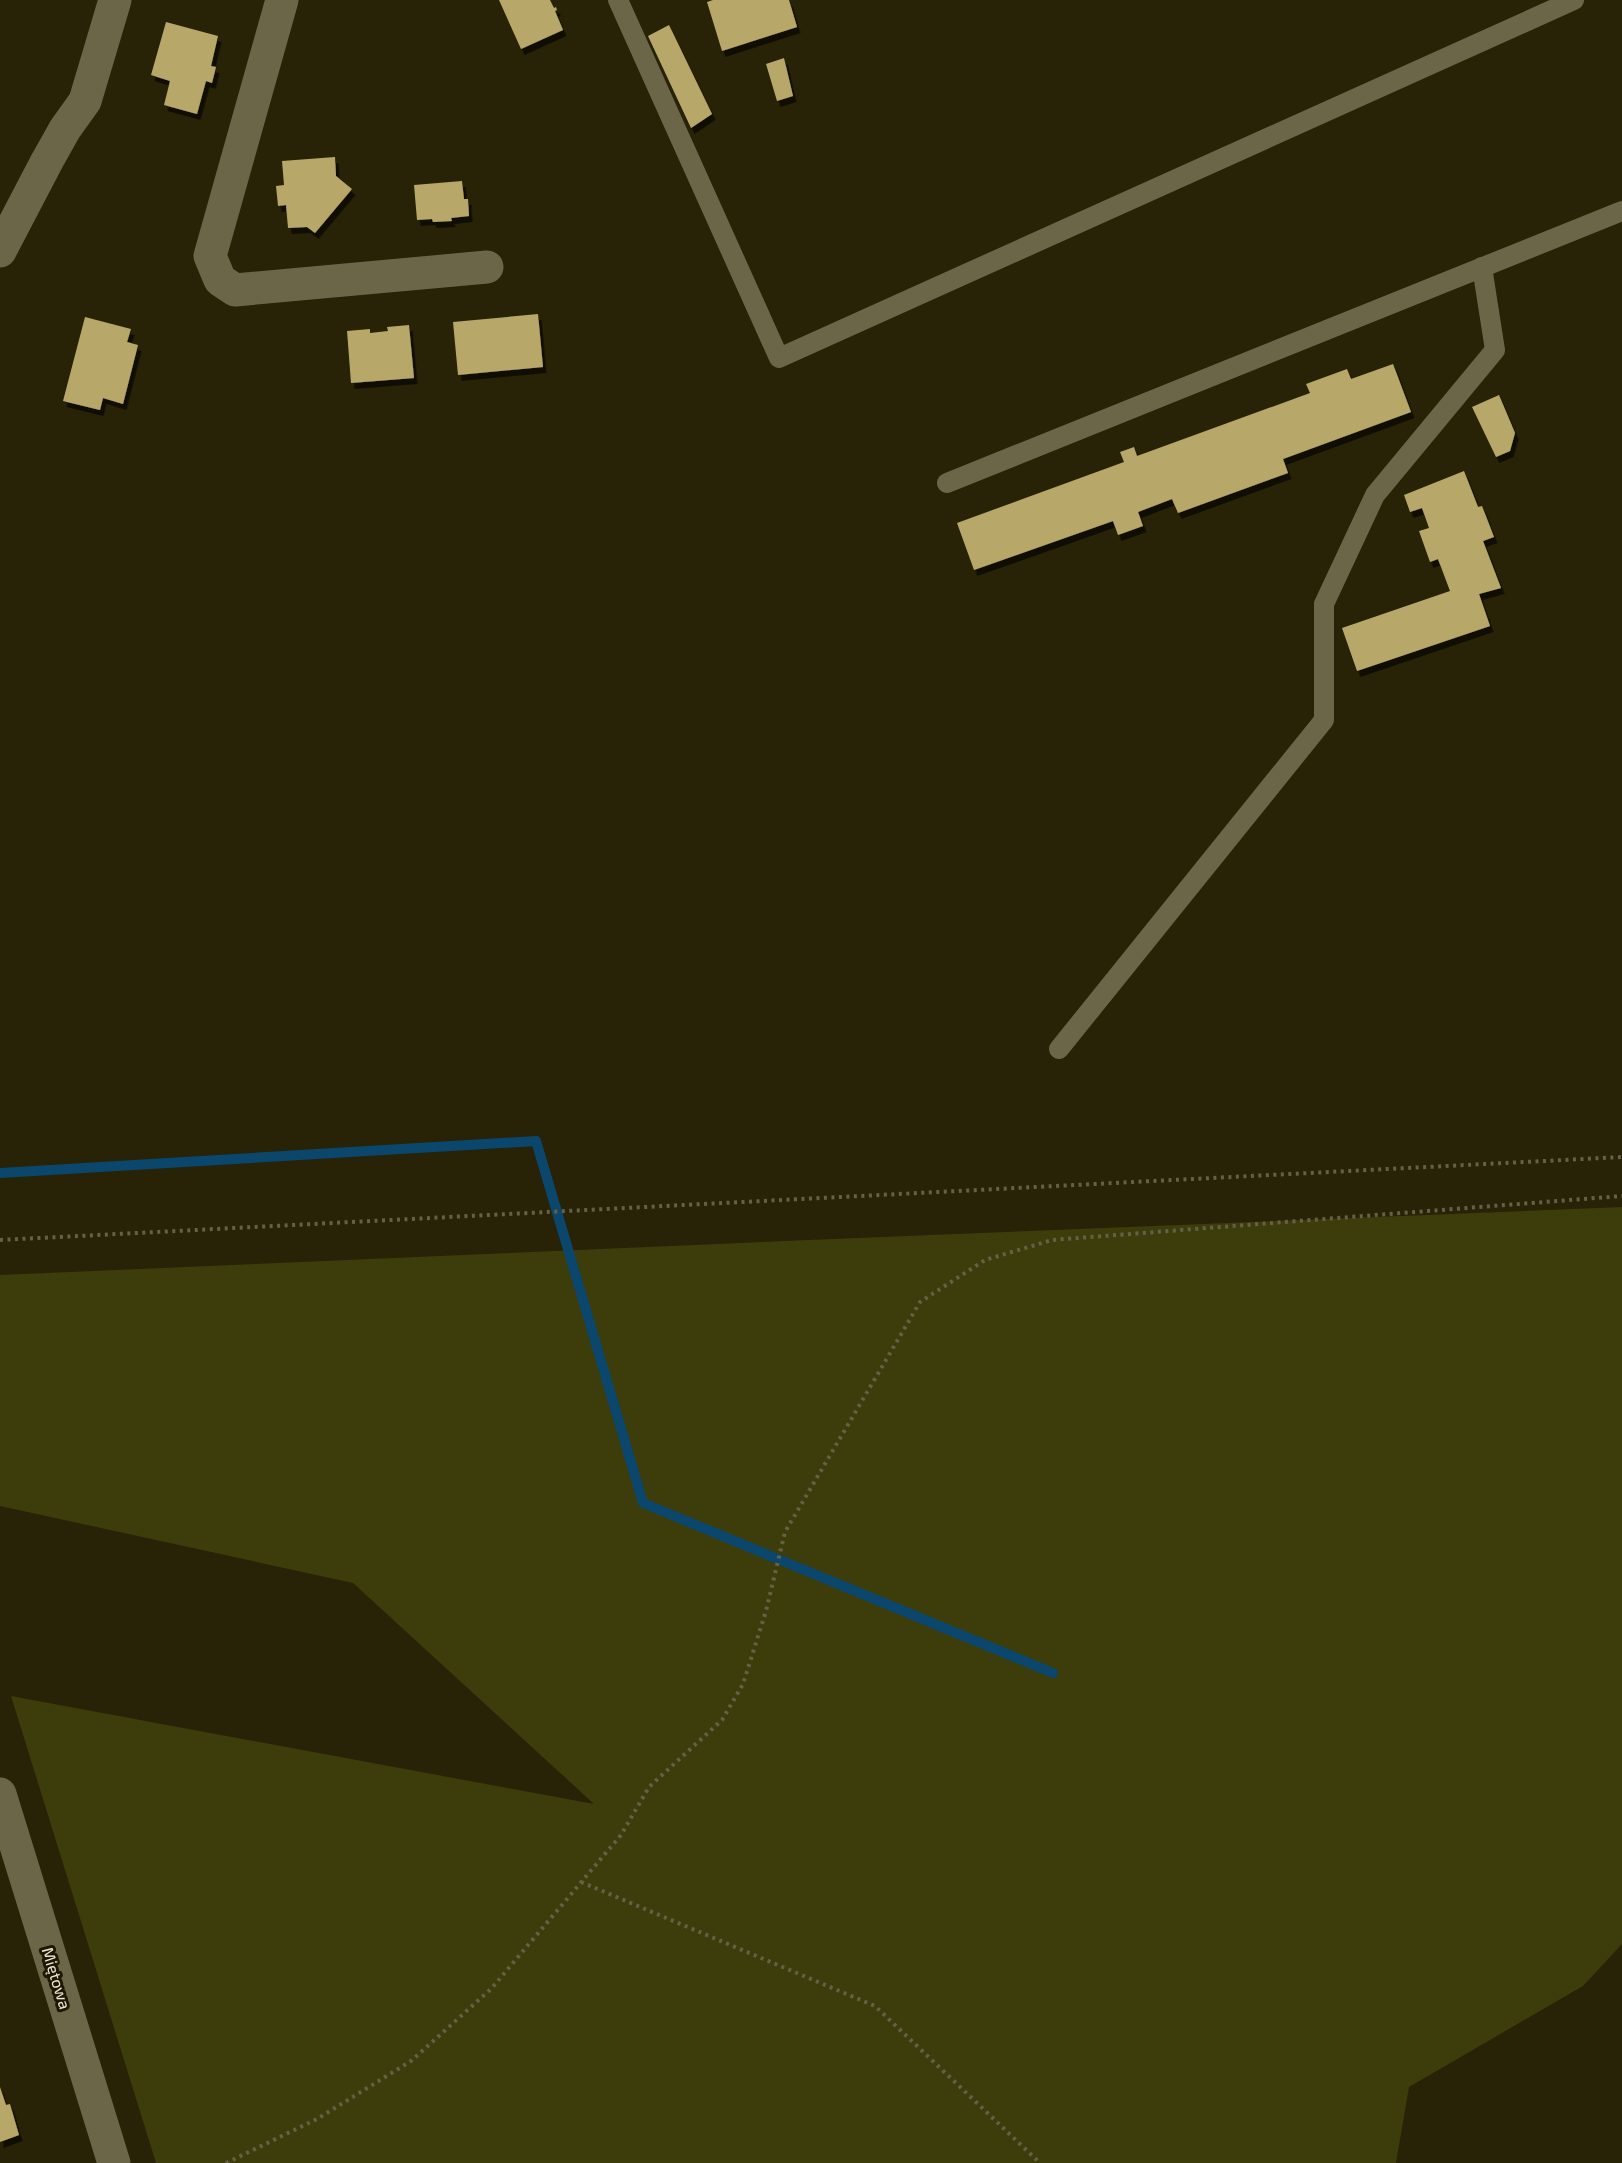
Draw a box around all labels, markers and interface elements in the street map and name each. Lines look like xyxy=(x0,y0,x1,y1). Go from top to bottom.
street label: Miętowa xyxy=(39,1945,75,2011)

